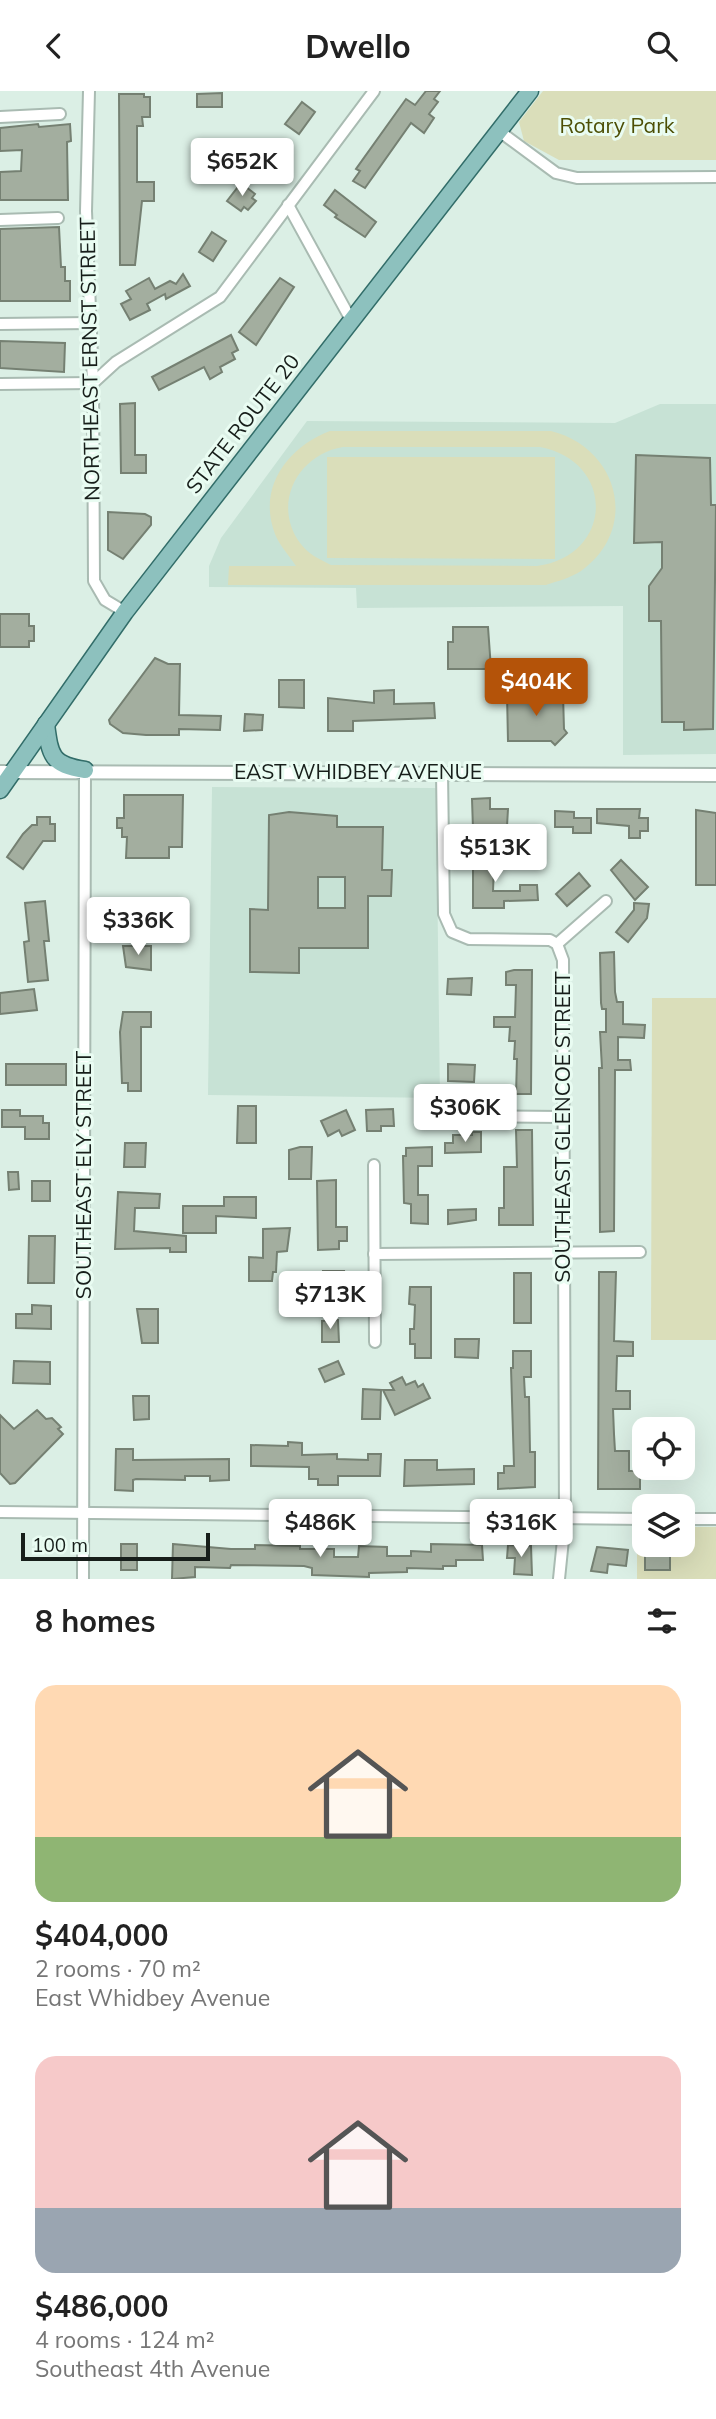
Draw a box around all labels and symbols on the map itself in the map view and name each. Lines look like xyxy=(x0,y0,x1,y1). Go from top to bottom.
park label: Rotary Park xyxy=(559,112,675,138)
pin: $652K xyxy=(193,139,291,198)
street label: NORTHEAST ERNST STREET xyxy=(74,217,104,501)
street label: STATE ROUTE 20 xyxy=(180,348,305,498)
pin: $404K xyxy=(487,659,585,718)
street label: EAST WHIDBEY AVENUE xyxy=(234,758,482,784)
pin: $513K xyxy=(446,825,544,884)
pin: $336K xyxy=(89,897,187,957)
street label: SOUTHEAST GLENCOE STREET xyxy=(549,971,575,1283)
street label: SOUTHEAST ELY STREET xyxy=(70,1051,96,1299)
pin: $306K xyxy=(416,1084,514,1144)
pin: $713K xyxy=(281,1271,379,1331)
pin: $486K xyxy=(271,1499,369,1559)
pin: $316K xyxy=(472,1499,570,1559)
scale bar xyxy=(21,1530,210,1562)

